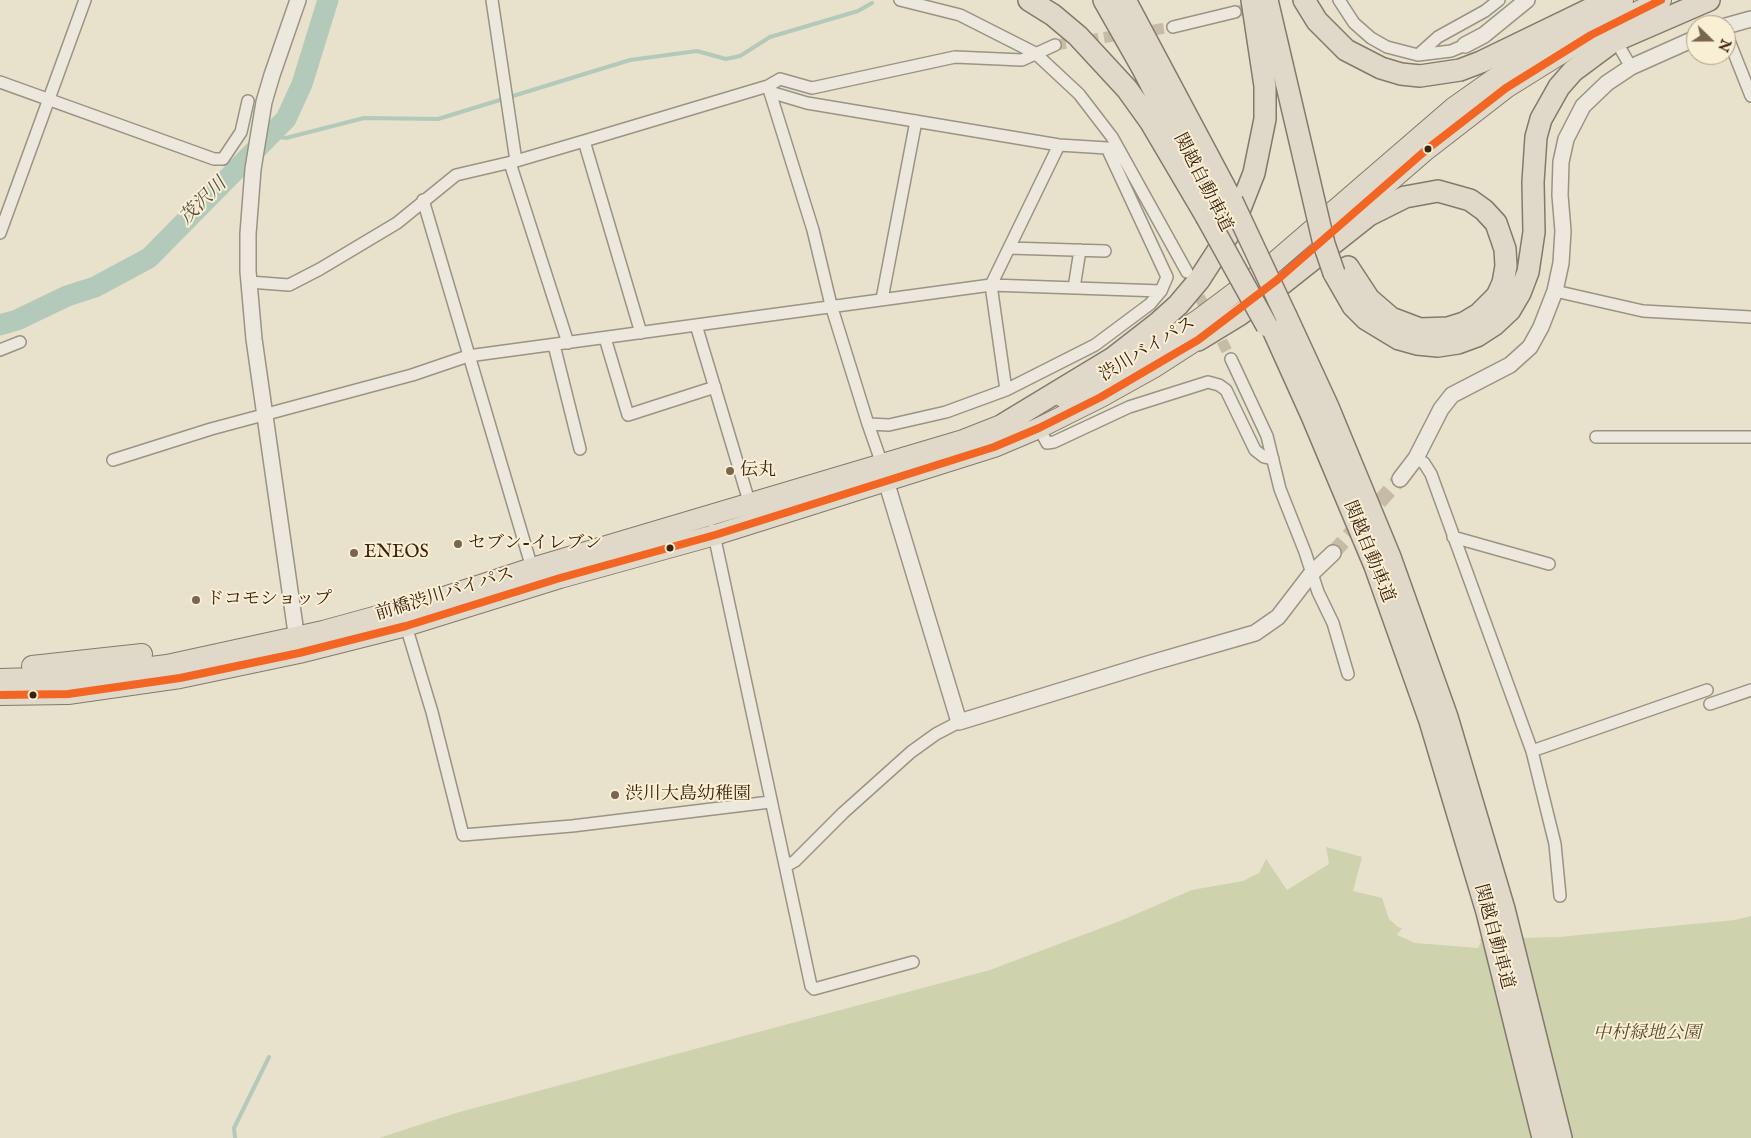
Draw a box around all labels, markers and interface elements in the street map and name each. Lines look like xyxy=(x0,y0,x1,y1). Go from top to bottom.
north arrow xyxy=(1686,15,1736,65)
text: N xyxy=(1713,36,1735,54)
street label: 関越自動車道 xyxy=(1168,130,1236,236)
unlabelled marker xyxy=(1423,144,1433,154)
water label: 茂沢川 xyxy=(176,174,232,230)
street label: 渋川バイパス xyxy=(1096,313,1200,387)
place label: 伝丸 xyxy=(740,460,776,482)
marker: 伝丸 xyxy=(724,465,736,477)
street label: 関越自動車道 xyxy=(1338,498,1398,606)
place label: セブン-イレブン xyxy=(468,533,602,555)
marker: セブン-イレブン xyxy=(452,538,464,550)
place label: ENEOS xyxy=(364,542,429,564)
unlabelled marker xyxy=(665,543,675,553)
marker: ENEOS xyxy=(348,547,360,559)
street label: 前橋渋川バイパス xyxy=(373,564,517,626)
place label: ドコモショップ xyxy=(206,589,332,611)
marker: ドコモショップ xyxy=(190,594,202,606)
unlabelled marker xyxy=(28,690,38,700)
place label: 渋川大島幼稚園 xyxy=(625,784,751,806)
marker: 渋川大島幼稚園 xyxy=(609,789,621,801)
street label: 関越自動車道 xyxy=(1469,882,1517,992)
park label: 中村緑地公園 xyxy=(1593,1023,1701,1045)

